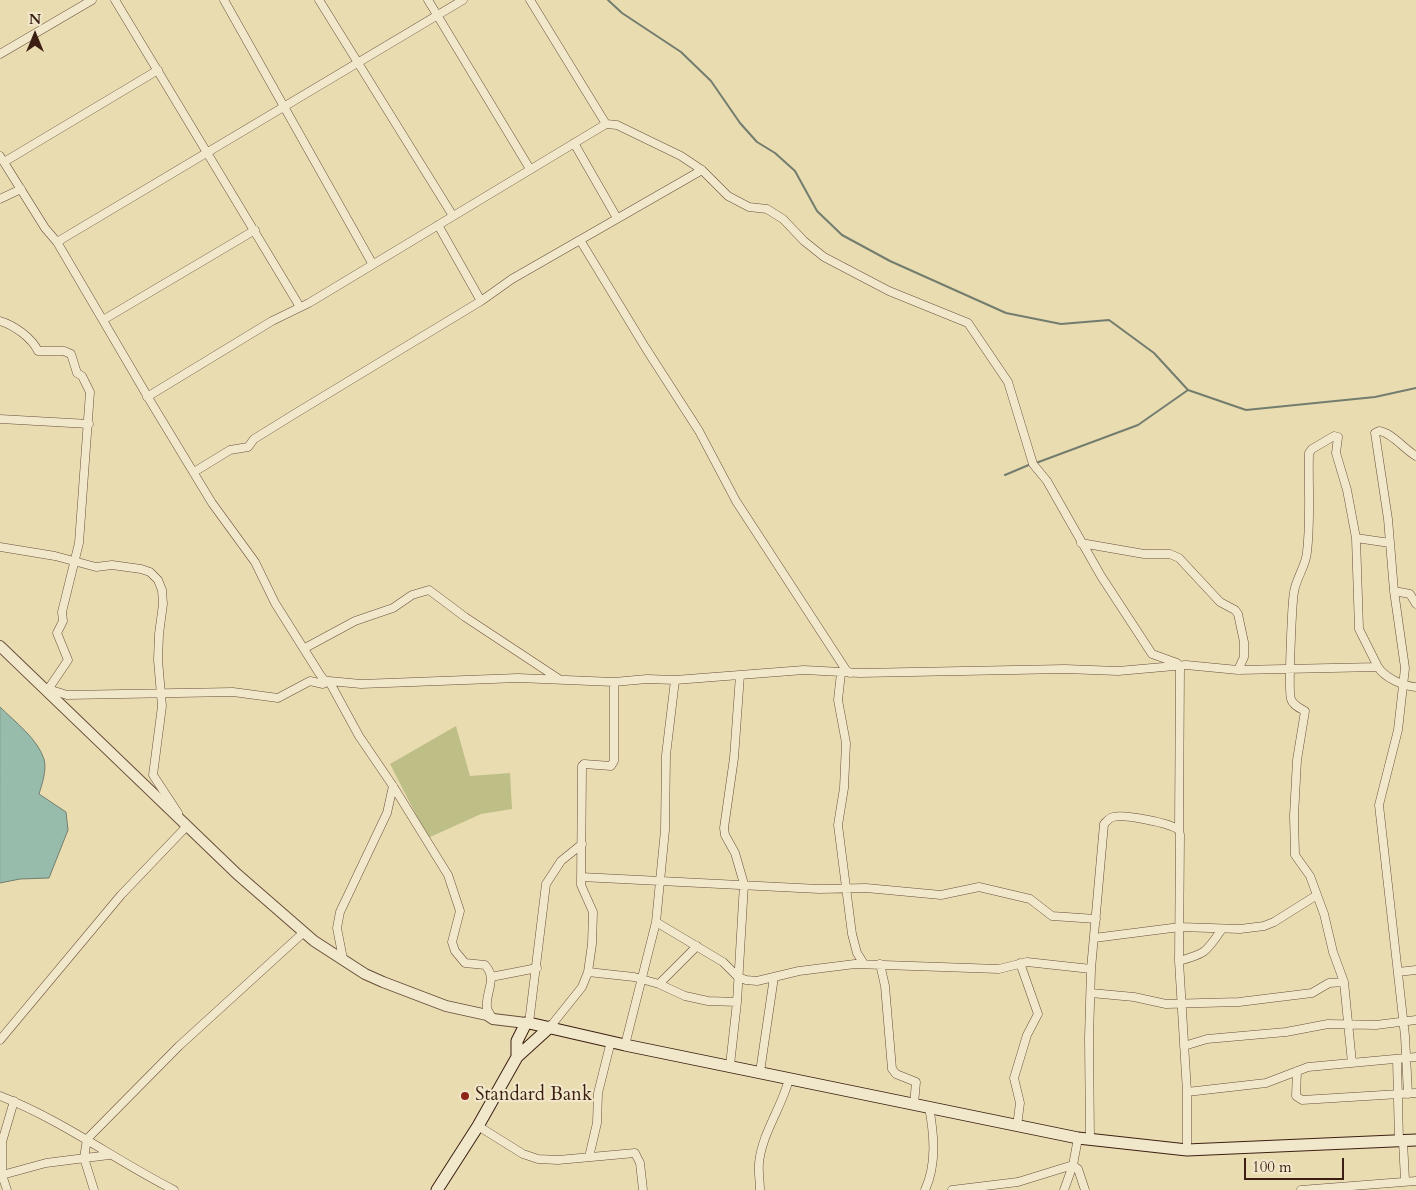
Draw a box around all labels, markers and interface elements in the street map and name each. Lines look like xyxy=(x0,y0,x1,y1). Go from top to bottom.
north arrow xyxy=(10,10,60,60)
text: N xyxy=(29,10,41,29)
place label: Standard Bank xyxy=(475,1085,592,1107)
marker: Standard Bank xyxy=(459,1090,471,1102)
scale bar xyxy=(1246,1148,1346,1180)
text: 100 m xyxy=(1252,1157,1292,1177)

